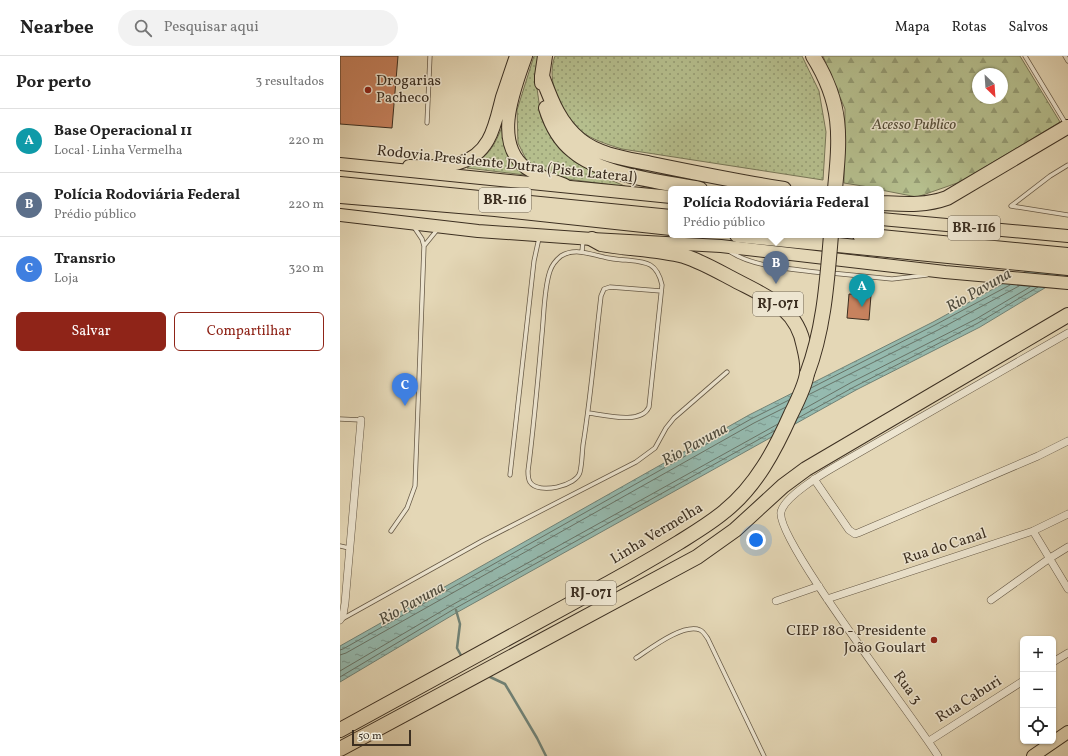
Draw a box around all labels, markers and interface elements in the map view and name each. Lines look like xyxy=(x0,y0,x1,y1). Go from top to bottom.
search box xyxy=(118,10,398,46)
text: Nearbee xyxy=(20,15,94,41)
icon: search xyxy=(132,17,154,39)
text: Pesquisar aqui xyxy=(164,17,259,38)
text: Mapa xyxy=(895,18,930,37)
text: Rotas xyxy=(952,18,986,37)
text: Salvos xyxy=(1008,18,1048,37)
north arrow xyxy=(972,68,1008,104)
text: Por perto xyxy=(16,71,91,94)
place label: Drogarias Pacheco xyxy=(376,71,441,109)
text: 3 resultados xyxy=(255,73,324,91)
marker: Drogarias Pacheco xyxy=(363,85,373,95)
park label: Acesso Publico xyxy=(871,115,956,136)
text: Base Operacional 11 xyxy=(54,121,192,142)
text: A xyxy=(24,132,34,150)
text: 220 m xyxy=(288,132,324,150)
street label: Rodovia Presidente Dutra (Pista Lateral) xyxy=(376,141,638,189)
text: Local · Linha Vermelha xyxy=(54,142,183,160)
text: Polícia Rodoviária Federal xyxy=(54,185,240,206)
popup xyxy=(668,186,884,238)
road number: BR-116 xyxy=(479,188,531,212)
text: Polícia Rodoviária Federal xyxy=(683,193,869,214)
text: B xyxy=(25,196,33,214)
text: 220 m xyxy=(288,196,324,214)
text: Prédio público xyxy=(54,206,136,224)
text: Prédio público xyxy=(683,214,765,232)
road number: BR-116 xyxy=(948,216,1000,240)
text: Transrio xyxy=(54,249,116,270)
pin: B xyxy=(763,251,789,284)
text: C xyxy=(25,260,33,278)
text: 320 m xyxy=(289,260,324,278)
water label: Rio Pavuna xyxy=(942,263,1016,319)
text: Loja xyxy=(54,270,78,288)
pin: A xyxy=(849,274,875,307)
road number: RJ-071 xyxy=(753,292,803,316)
button: Salvar xyxy=(16,312,166,351)
button: Compartilhar xyxy=(174,312,324,351)
pin: C xyxy=(392,373,418,406)
water label: Rio Pavuna xyxy=(658,418,732,472)
street label: Linha Vermelha xyxy=(607,498,707,570)
street label: Rua do Canal xyxy=(900,524,990,570)
your location xyxy=(746,530,766,550)
water label: Rio Pavuna xyxy=(375,577,449,631)
road number: RJ-071 xyxy=(566,581,616,605)
place label: CIEP 180 - Presidente João Goulart xyxy=(786,621,926,659)
marker: CIEP 180 - Presidente João Goulart xyxy=(929,635,939,645)
map controls xyxy=(1020,636,1056,744)
button: + xyxy=(1020,636,1056,672)
street label: Rua 3 xyxy=(888,667,926,709)
street label: Rua Caburi xyxy=(932,672,1006,728)
button: − xyxy=(1020,672,1056,708)
button: locate xyxy=(1020,708,1056,744)
scale bar xyxy=(352,728,411,747)
text: 50 m xyxy=(358,729,382,744)

